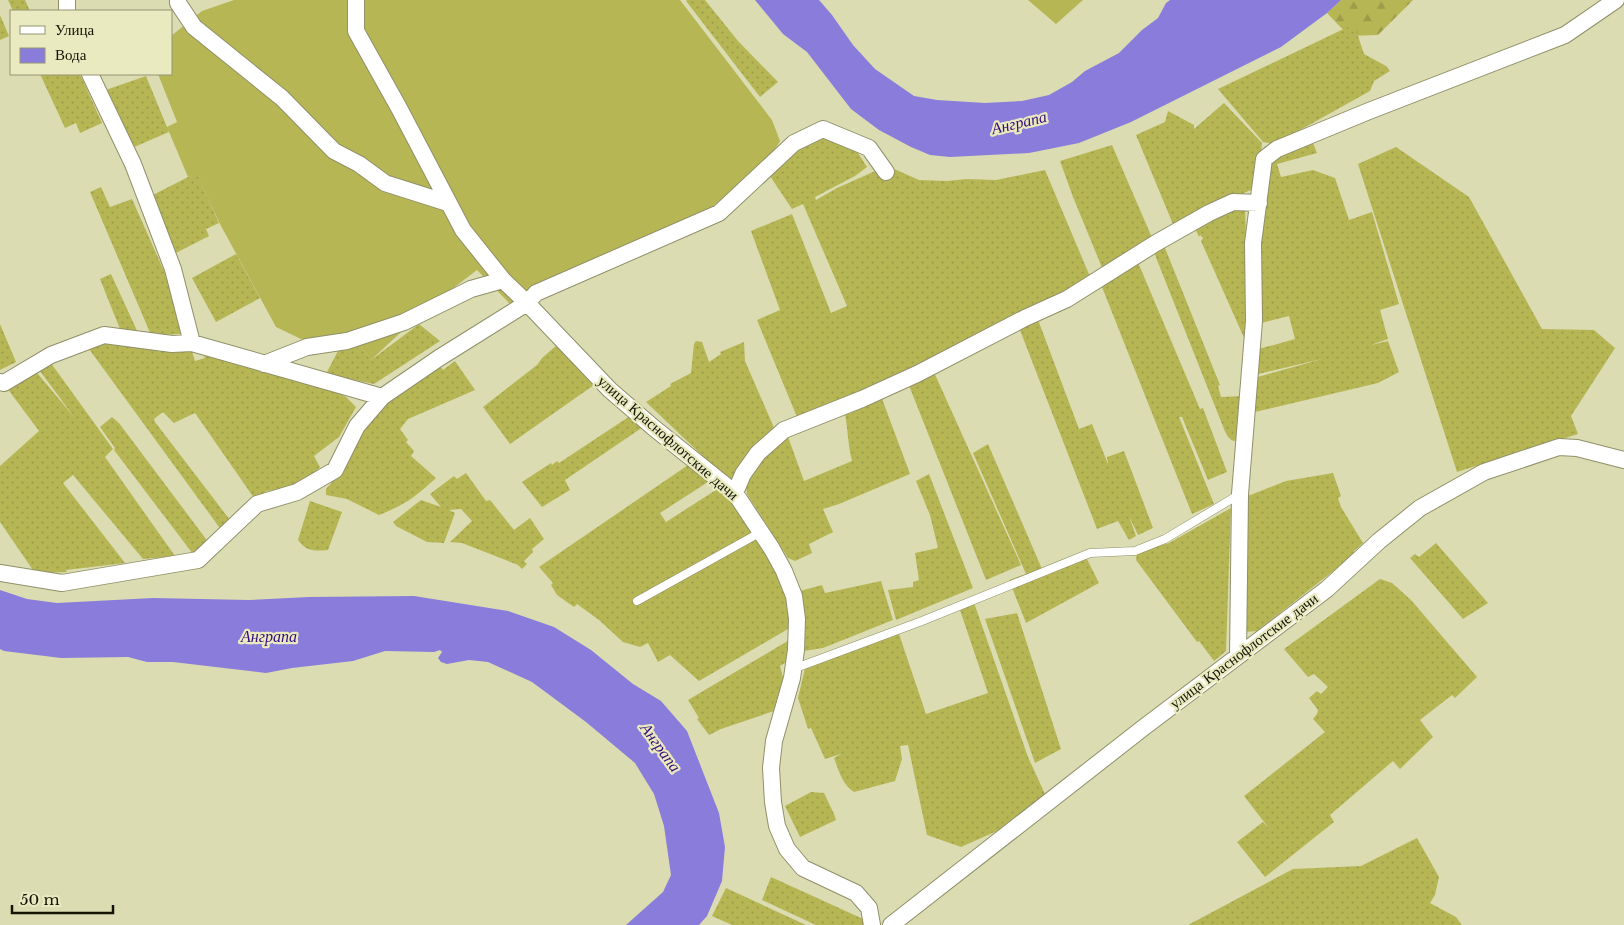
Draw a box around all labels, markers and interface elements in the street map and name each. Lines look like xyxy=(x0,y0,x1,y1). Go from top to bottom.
legend xyxy=(10,10,172,75)
text: Улица xyxy=(55,20,94,39)
text: Вода xyxy=(55,45,87,64)
water label: Анграпа xyxy=(989,106,1049,138)
street label: улица Краснофлотские дачи xyxy=(594,371,743,504)
street label: улица Краснофлотские дачи xyxy=(1166,589,1322,713)
water label: Анграпа xyxy=(240,626,297,646)
water label: Анграпа xyxy=(636,718,686,776)
scale bar xyxy=(12,882,114,914)
text: 50 m xyxy=(20,890,60,909)

